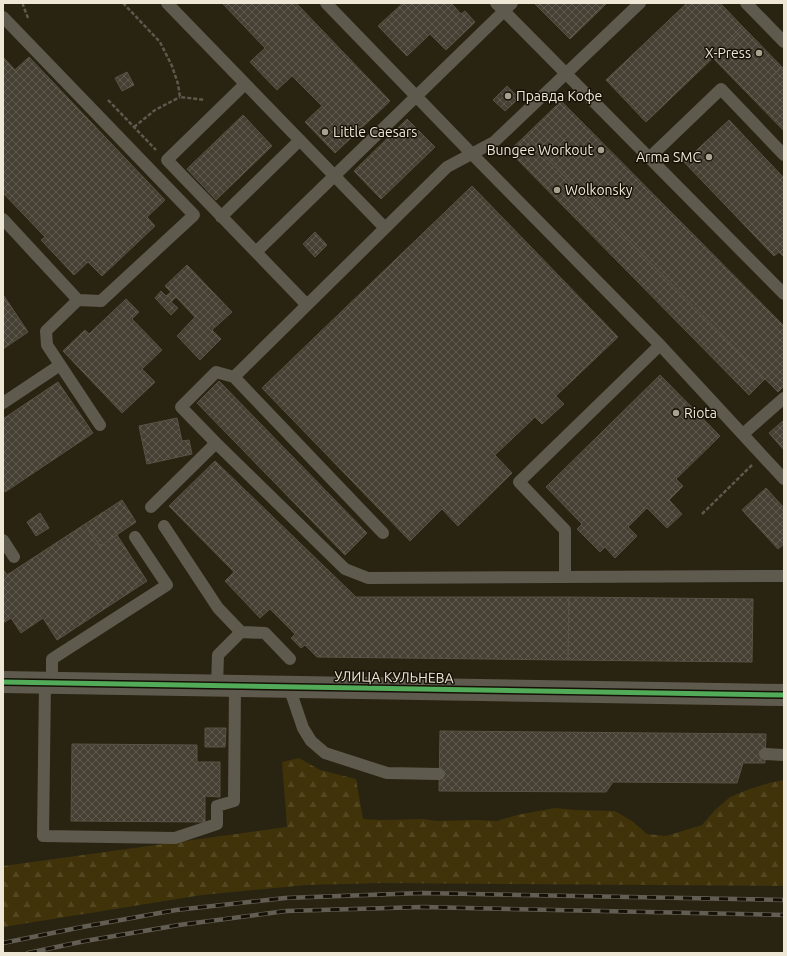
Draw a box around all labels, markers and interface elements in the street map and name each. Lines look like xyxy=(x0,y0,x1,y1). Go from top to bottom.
place label: X-Press xyxy=(705,45,751,61)
marker: X-Press xyxy=(754,48,764,58)
place label: Правда Кофе xyxy=(516,88,602,104)
marker: Правда Кофе xyxy=(503,91,513,101)
place label: Little Caesars xyxy=(333,124,417,140)
marker: Little Caesars xyxy=(320,127,330,137)
place label: Bungee Workout xyxy=(487,142,593,158)
marker: Bungee Workout xyxy=(596,145,606,155)
place label: Arma SMC xyxy=(636,149,701,165)
marker: Arma SMC xyxy=(704,152,714,162)
place label: Wolkonsky xyxy=(565,182,633,198)
marker: Wolkonsky xyxy=(552,185,562,195)
place label: Riota xyxy=(684,405,717,421)
marker: Riota xyxy=(671,408,681,418)
street label: УЛИЦА КУЛЬНЕВА xyxy=(334,668,454,686)

